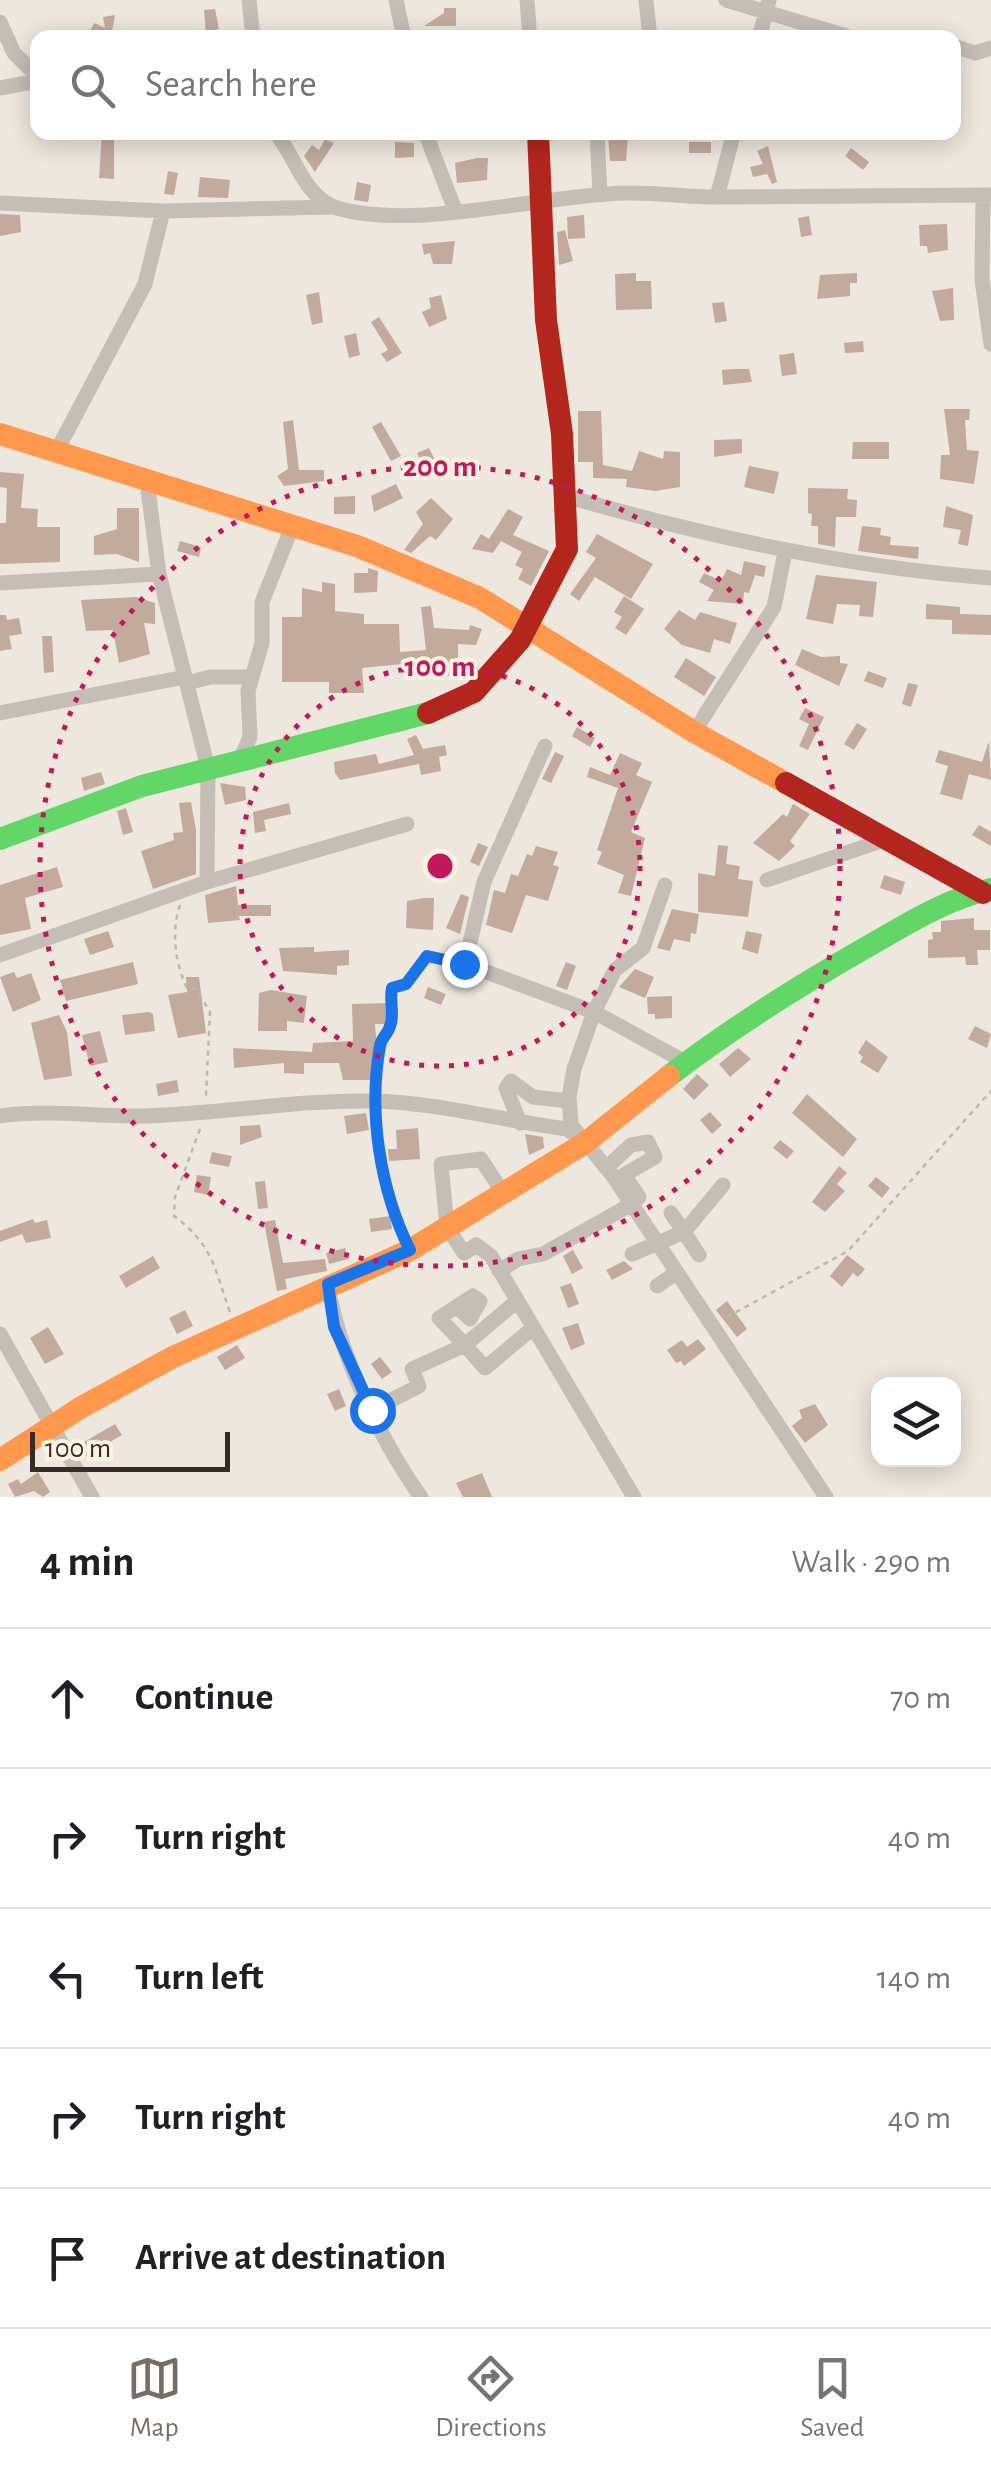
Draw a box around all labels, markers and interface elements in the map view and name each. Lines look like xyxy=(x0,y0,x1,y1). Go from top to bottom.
search box xyxy=(30,30,961,140)
icon: search xyxy=(65,58,120,113)
text: Search here xyxy=(145,66,317,104)
text: 200 m xyxy=(403,452,477,482)
text: 100 m xyxy=(405,652,475,682)
centre of rings xyxy=(422,848,458,884)
route end xyxy=(442,942,488,988)
map controls xyxy=(871,1377,961,1467)
button: layers xyxy=(871,1377,961,1467)
route start xyxy=(350,1388,396,1434)
scale bar xyxy=(30,1427,230,1472)
text: 100 m xyxy=(45,1435,111,1463)
text: 4 min xyxy=(40,1541,135,1583)
text: Walk · 290 m xyxy=(792,1546,951,1578)
icon: ahead xyxy=(40,1671,95,1726)
text: Continue xyxy=(135,1679,273,1717)
text: 70 m xyxy=(890,1682,951,1714)
icon: right xyxy=(40,1811,95,1866)
text: Turn right xyxy=(135,1819,285,1857)
text: 40 m xyxy=(888,1822,951,1854)
icon: left xyxy=(40,1951,95,2006)
text: Turn left xyxy=(135,1959,263,1997)
text: 140 m xyxy=(877,1962,951,1994)
icon: right xyxy=(40,2091,95,2146)
text: Turn right xyxy=(135,2099,285,2137)
text: 40 m xyxy=(888,2102,951,2134)
icon: arrive xyxy=(40,2231,95,2286)
text: Arrive at destination xyxy=(135,2239,446,2277)
tab: Map xyxy=(127,2351,182,2445)
tab: Directions xyxy=(435,2351,547,2445)
tab: Saved xyxy=(800,2351,864,2445)

